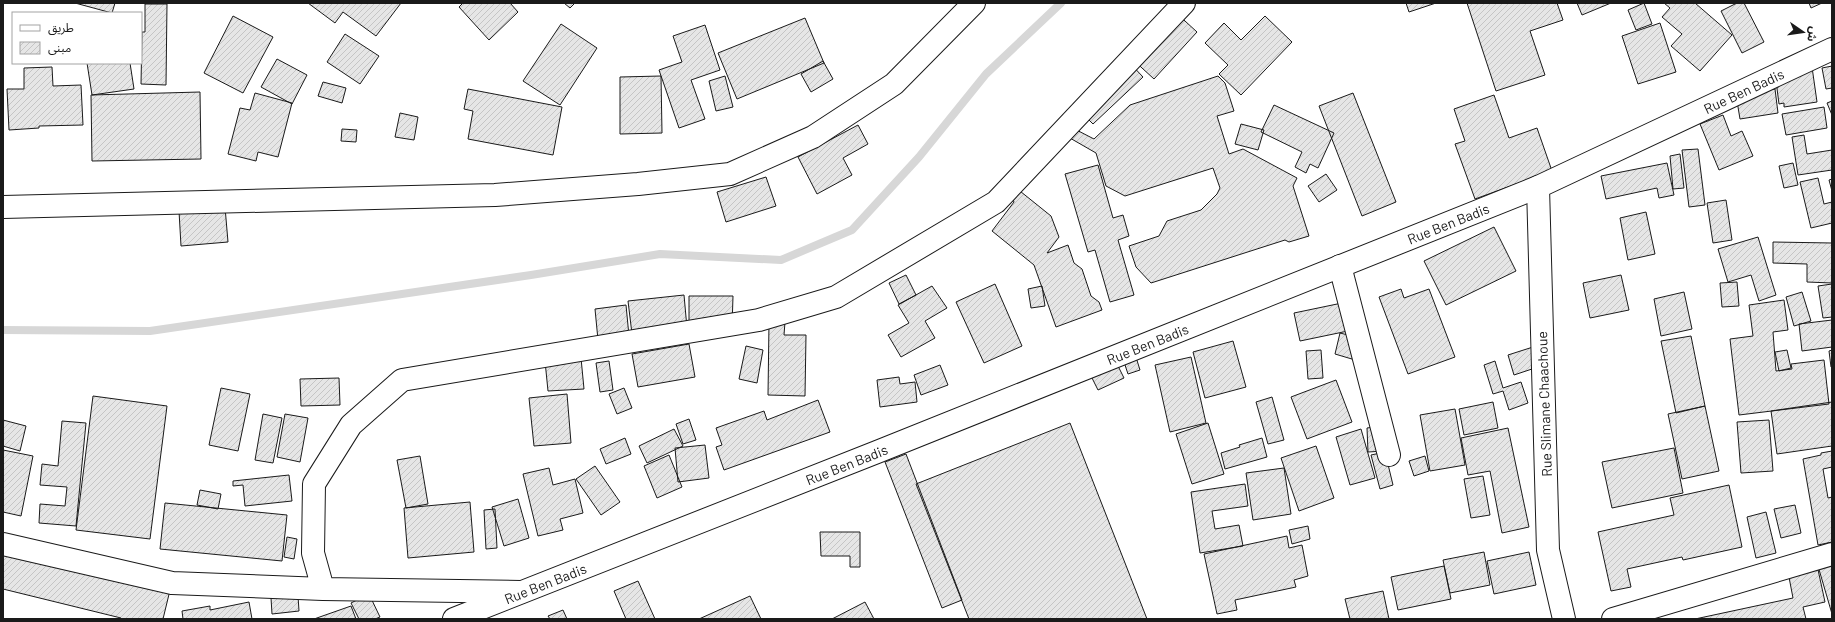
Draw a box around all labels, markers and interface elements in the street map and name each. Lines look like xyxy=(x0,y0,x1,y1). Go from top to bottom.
legend xyxy=(12,12,142,64)
north arrow xyxy=(1783,12,1823,52)
text: طريق xyxy=(48,20,74,36)
text: ش xyxy=(1804,25,1821,43)
text: مبنى xyxy=(48,40,71,55)
street label: Rue Ben Badis xyxy=(1701,64,1787,117)
street label: Rue Ben Badis xyxy=(1405,199,1492,247)
street label: Rue Ben Badis xyxy=(1104,319,1191,368)
street label: Rue Slimane Chaachoue xyxy=(1533,331,1555,477)
street label: Rue Ben Badis xyxy=(803,440,890,488)
street label: Rue Ben Badis xyxy=(502,559,589,607)

